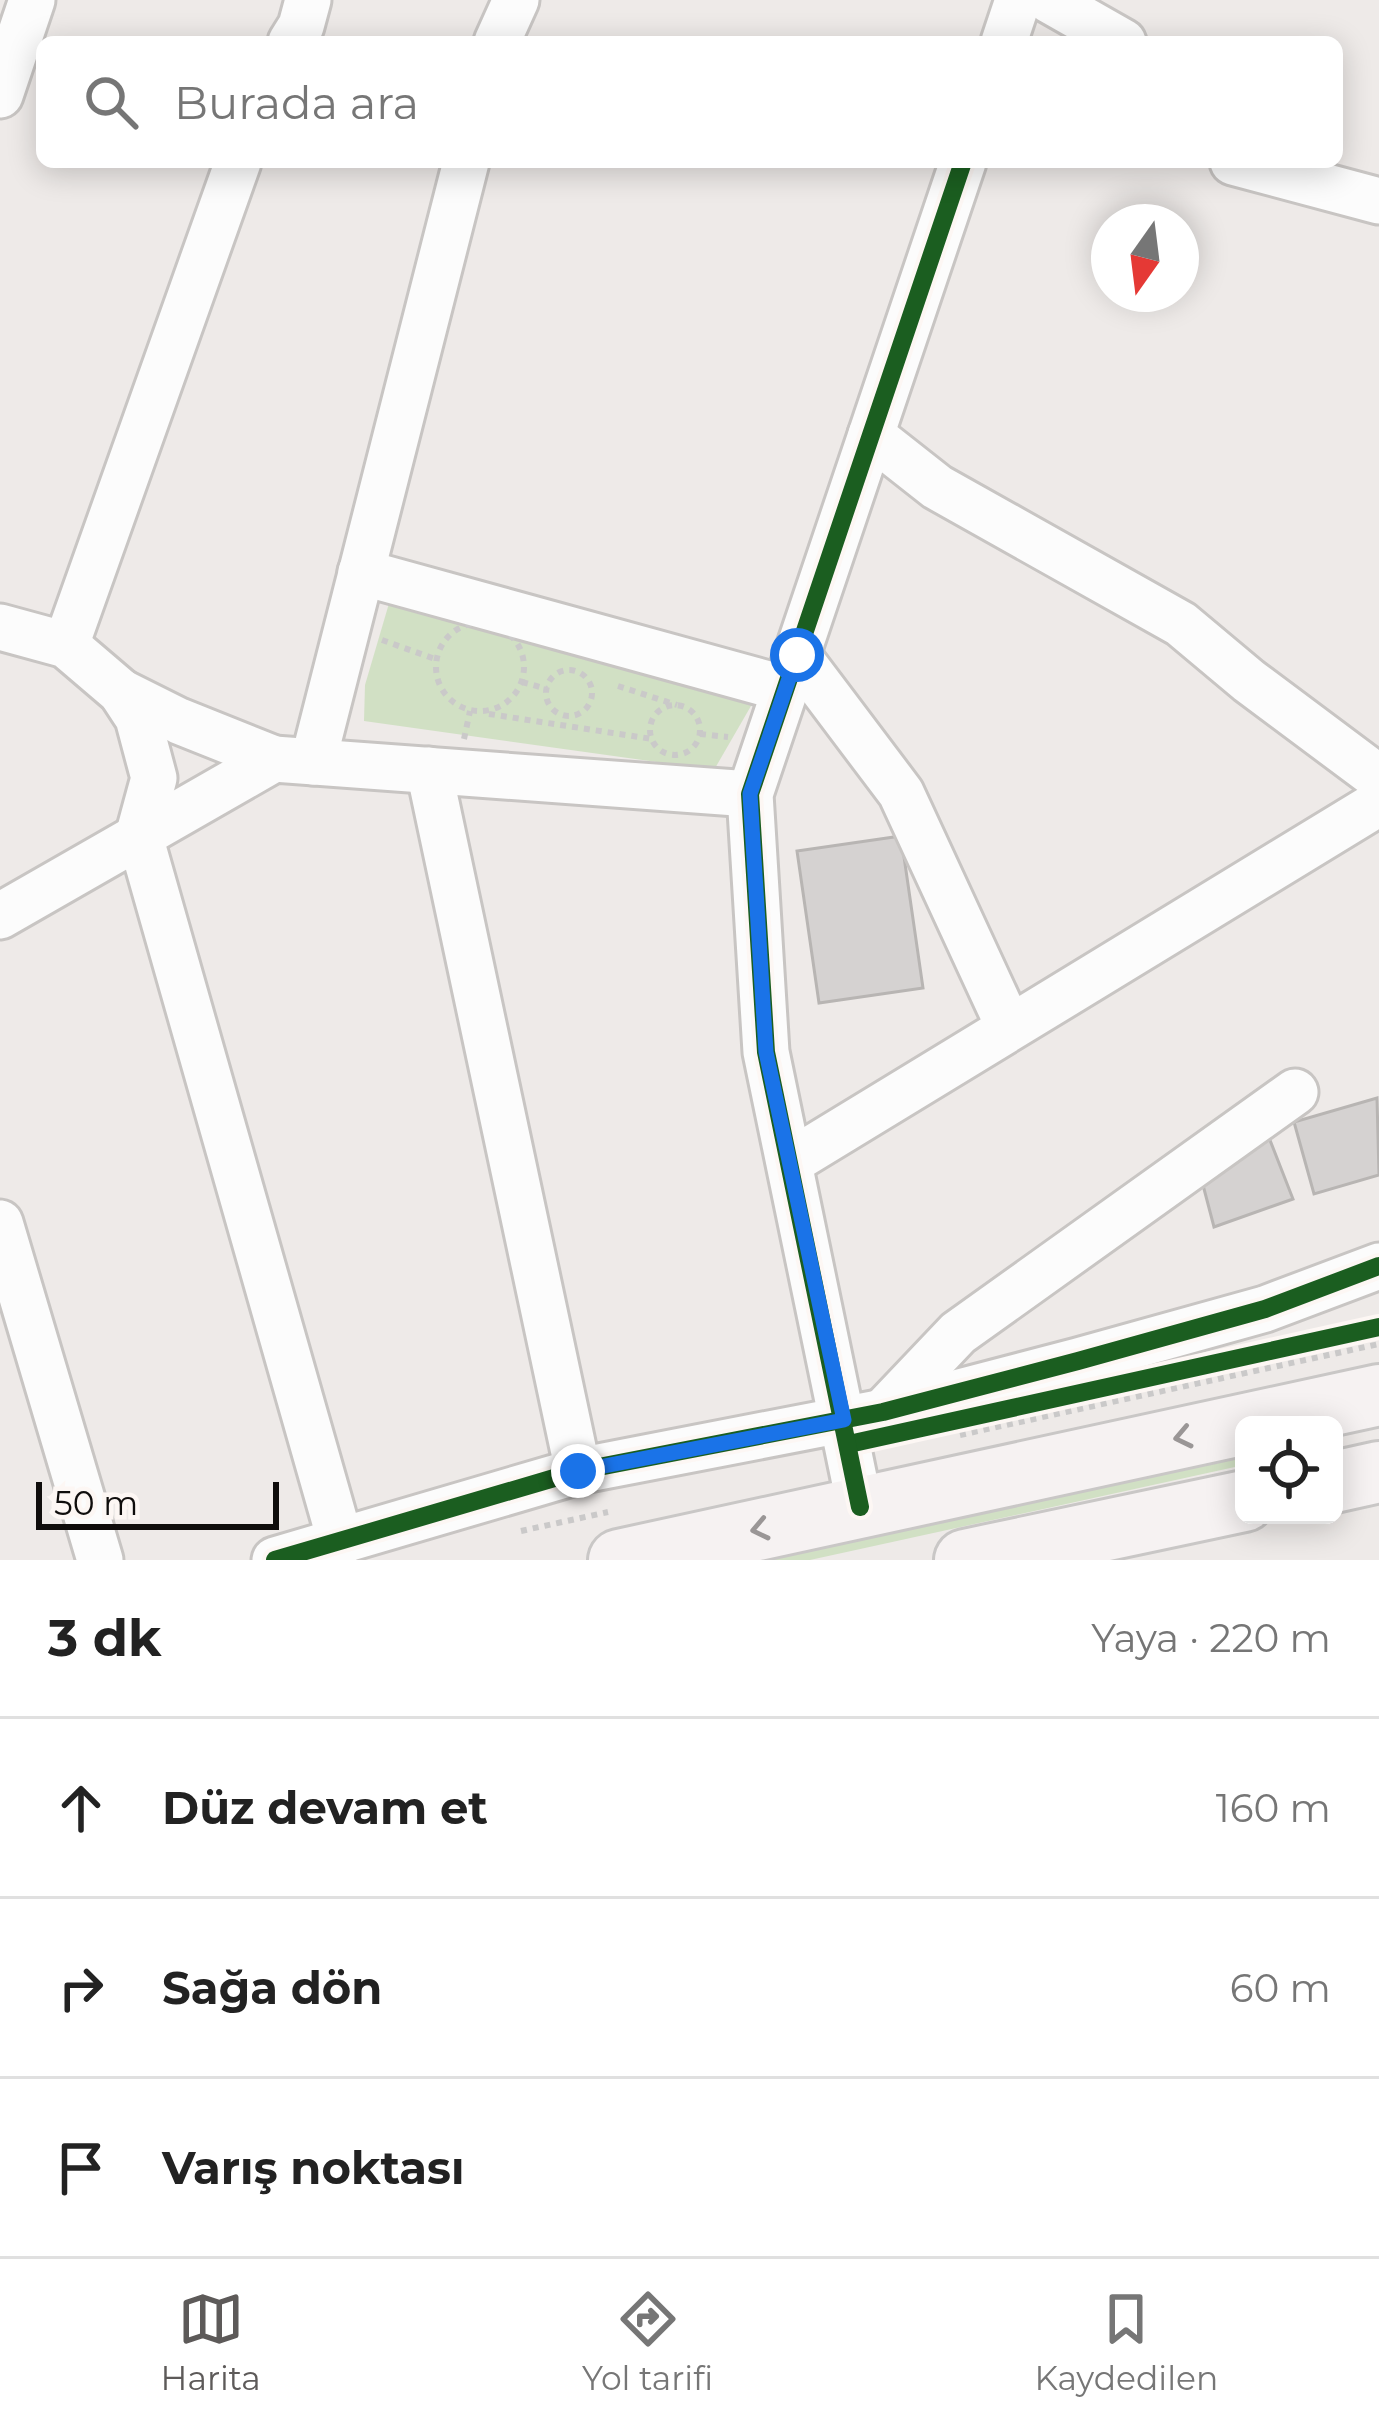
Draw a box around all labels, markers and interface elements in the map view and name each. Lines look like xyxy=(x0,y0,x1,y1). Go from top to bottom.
search box xyxy=(36,36,1343,168)
icon: search xyxy=(78,69,144,135)
text: Burada ara xyxy=(174,75,419,130)
north arrow xyxy=(1091,204,1199,312)
route start xyxy=(770,628,824,682)
map controls xyxy=(1235,1416,1343,1524)
button: locate xyxy=(1235,1416,1343,1524)
one-way arrow xyxy=(1173,1423,1193,1448)
route end xyxy=(551,1444,605,1498)
scale bar xyxy=(36,1476,279,1529)
text: 50 m xyxy=(54,1483,138,1523)
one-way arrow xyxy=(751,1515,771,1540)
text: 3 dk xyxy=(48,1607,161,1669)
text: Yaya · 220 m xyxy=(1091,1614,1331,1662)
icon: ahead xyxy=(48,1775,114,1841)
text: Düz devam et xyxy=(162,1780,488,1835)
text: 160 m xyxy=(1216,1784,1331,1832)
icon: right xyxy=(48,1955,114,2021)
text: Sağa dön xyxy=(162,1960,382,2015)
text: 60 m xyxy=(1230,1964,1331,2012)
icon: arrive xyxy=(48,2135,114,2201)
text: Varış noktası xyxy=(162,2140,464,2195)
tab: Harita xyxy=(161,2286,261,2398)
tab: Yol tarifi xyxy=(582,2286,713,2398)
tab: Kaydedilen xyxy=(1034,2286,1218,2398)

